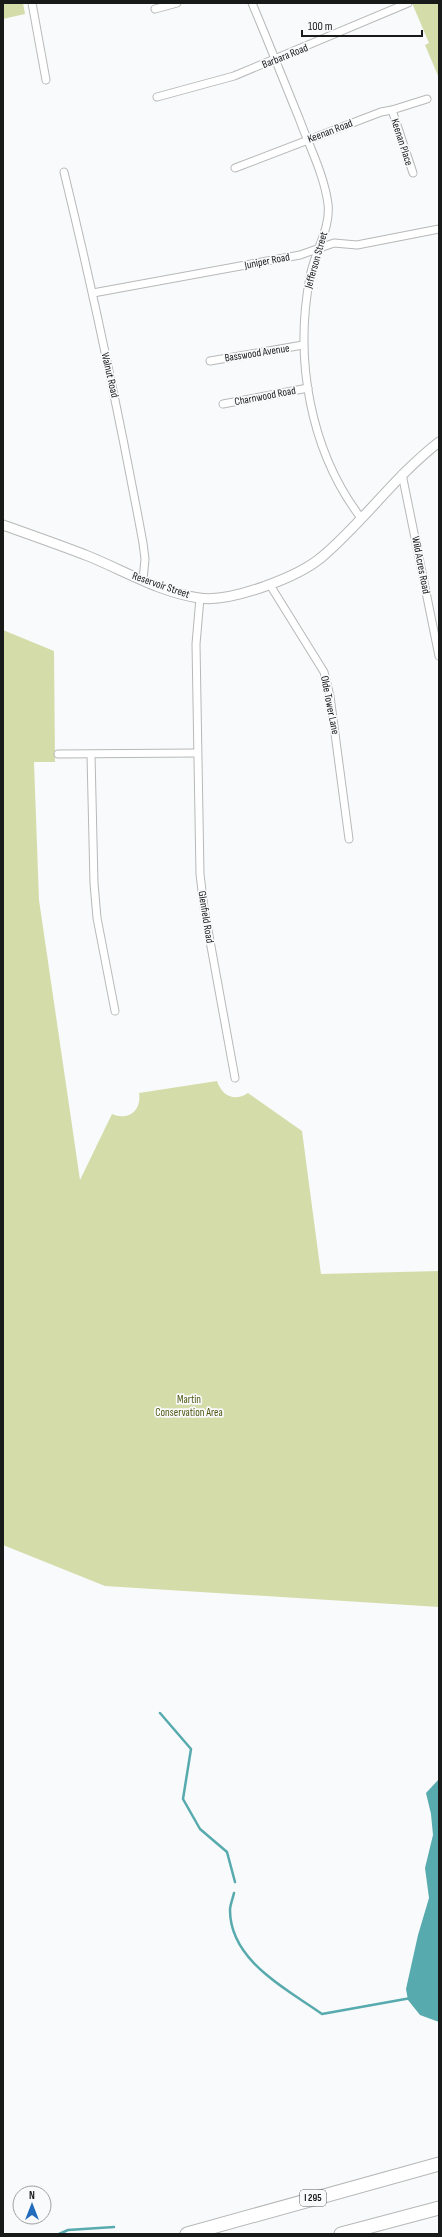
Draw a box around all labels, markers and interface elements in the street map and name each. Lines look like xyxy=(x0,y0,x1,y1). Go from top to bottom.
scale bar xyxy=(302,12,422,38)
text: 100 m xyxy=(308,19,333,34)
street label: Barbara Road xyxy=(260,41,310,71)
street label: Keenan Road xyxy=(306,116,355,146)
street label: Keenan Place xyxy=(388,117,416,167)
street label: Jefferson Street xyxy=(301,230,330,291)
street label: Juniper Road xyxy=(242,250,291,272)
street label: Basswood Avenue xyxy=(224,341,290,365)
street label: Walnut Road xyxy=(99,351,122,399)
street label: Charnwood Road xyxy=(233,384,297,408)
street label: Wild Acres Road xyxy=(409,535,433,595)
street label: Reservoir Street xyxy=(131,569,192,601)
street label: Olde Tower Lane xyxy=(318,675,342,735)
street label: Glenfield Road xyxy=(195,890,217,944)
park label: Martin Conservation Area xyxy=(155,1393,223,1419)
north arrow xyxy=(12,2185,52,2225)
text: N xyxy=(29,2189,35,2202)
road number: I 295 xyxy=(300,2190,326,2206)

